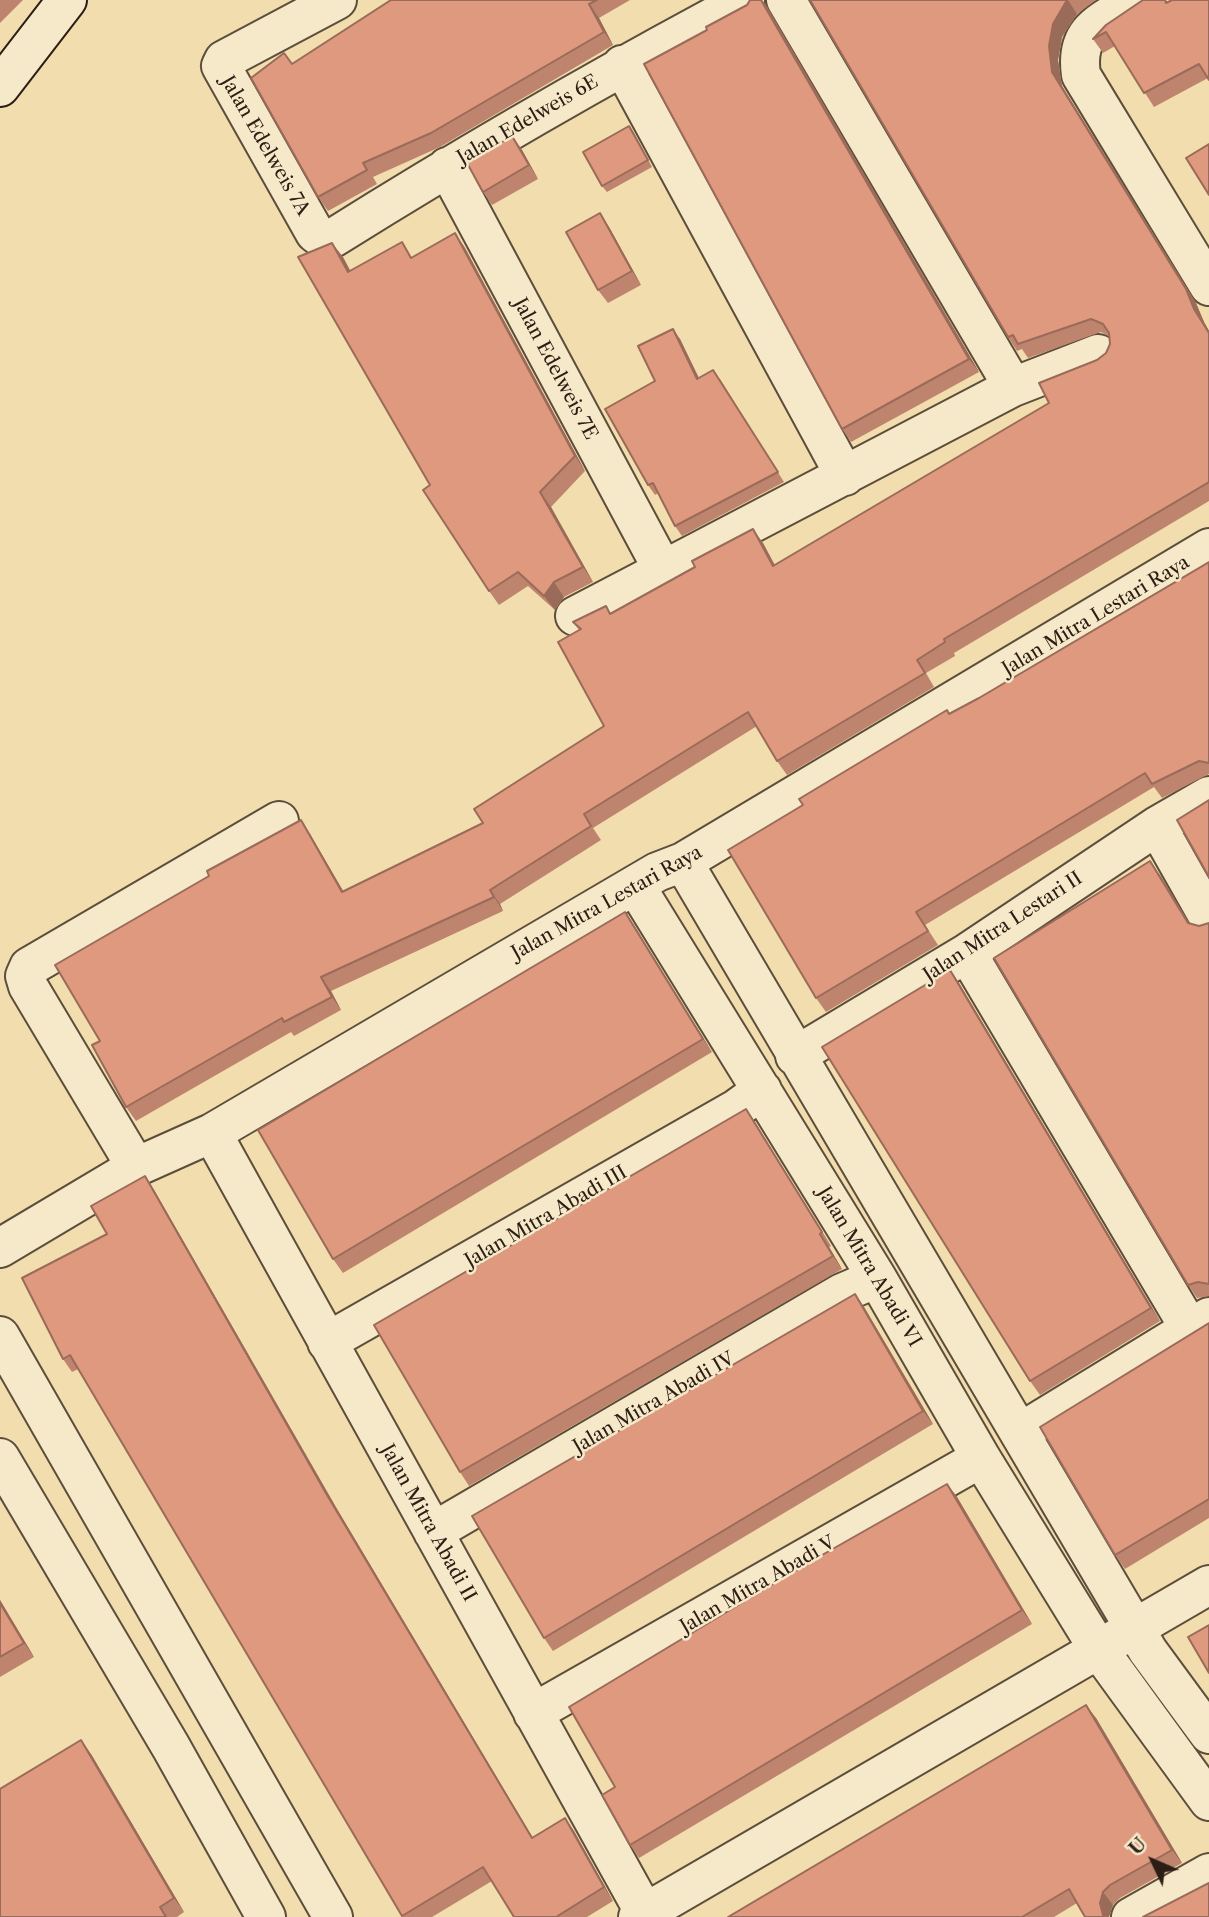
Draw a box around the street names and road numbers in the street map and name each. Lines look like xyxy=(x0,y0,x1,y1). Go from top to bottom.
street label: Jalan Edelweis 6E xyxy=(453,70,603,170)
street label: Jalan Edelweis 7A xyxy=(216,72,314,220)
street label: Jalan Edelweis 7E xyxy=(508,294,602,444)
street label: Jalan Mitra Lestari Raya xyxy=(998,551,1194,681)
street label: Jalan Mitra Lestari Raya xyxy=(508,841,706,965)
street label: Jalan Mitra Lestari II xyxy=(919,867,1087,987)
street label: Jalan Mitra Abadi III xyxy=(461,1161,631,1273)
street label: Jalan Mitra Abadi VI xyxy=(812,1183,926,1351)
street label: Jalan Mitra Abadi IV xyxy=(569,1347,739,1459)
street label: Jalan Mitra Abadi II xyxy=(375,1440,481,1606)
street label: Jalan Mitra Abadi V xyxy=(676,1531,840,1639)

